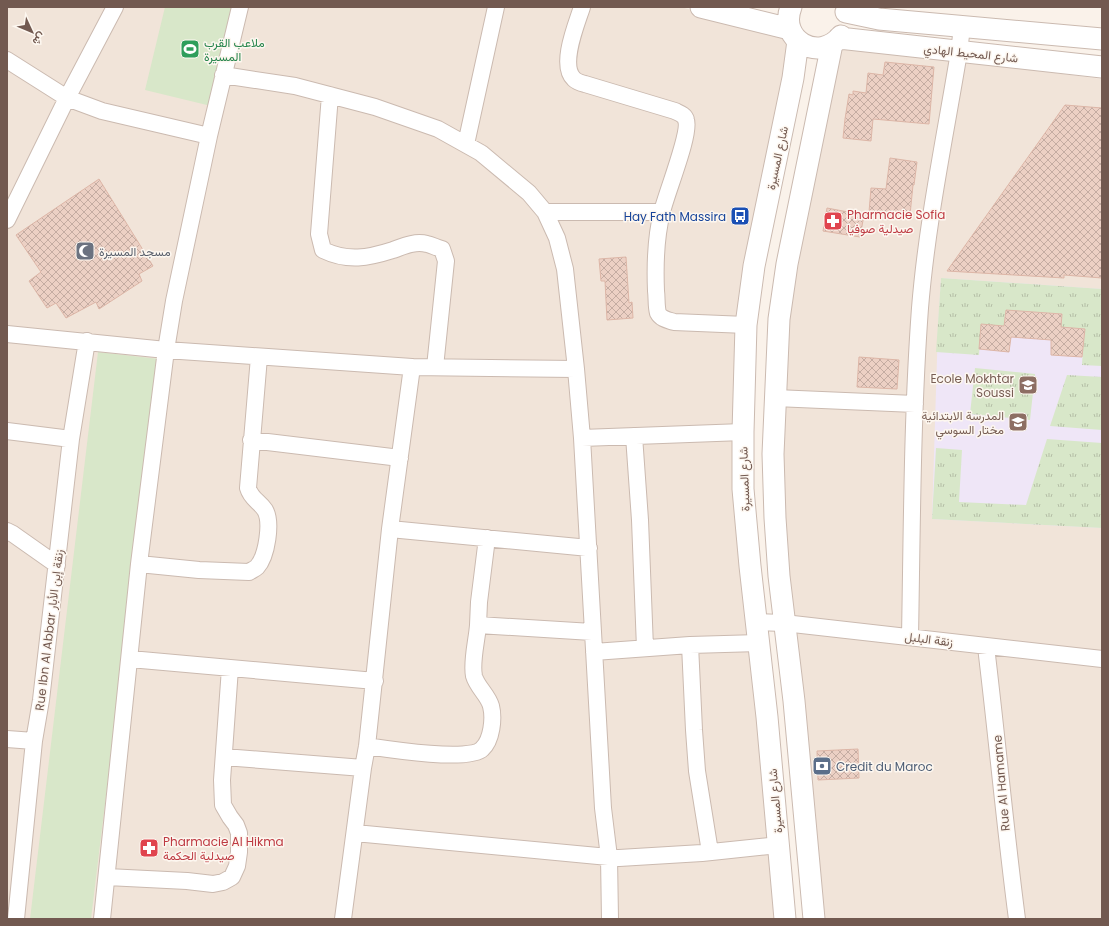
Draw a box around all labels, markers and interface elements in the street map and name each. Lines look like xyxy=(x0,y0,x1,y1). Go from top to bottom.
north arrow xyxy=(12,12,52,52)
text: ش xyxy=(29,29,50,49)
place label: ملاعب القرب المسيرة xyxy=(204,34,265,65)
sports icon: ملاعب القرب المسيرة xyxy=(179,38,201,60)
street label: شارع المحيط الهادي xyxy=(923,40,1019,68)
street label: شارع المسيرة xyxy=(762,125,793,192)
bus stop icon: Hay Fath Massira xyxy=(729,205,751,227)
place label: Pharmacie Sofia صيدلية صوفيا xyxy=(847,206,945,237)
place label: Hay Fath Massira xyxy=(624,208,726,225)
pharmacy icon: Pharmacie Sofia صيدلية صوفيا xyxy=(822,210,844,232)
mosque icon: مسجد المسيرة xyxy=(74,240,96,262)
place label: مسجد المسيرة xyxy=(99,243,171,260)
place label: Ecole Mokhtar Soussi xyxy=(930,370,1015,401)
school or university icon: Ecole Mokhtar Soussi xyxy=(1017,374,1039,396)
place label: المدرسة الابتدائية مختار السوسي xyxy=(922,407,1004,440)
school or university icon: المدرسة الابتدائية مختار السوسي xyxy=(1007,411,1029,433)
street label: شارع المسيرة xyxy=(734,446,755,512)
street label: Rue Ibn Al Abbar زنقة إبن الأبار xyxy=(31,548,67,712)
street label: زنقة البلبل xyxy=(904,628,954,650)
street label: Rue Al Hamame xyxy=(988,734,1014,832)
bank icon: Credit du Maroc xyxy=(811,755,833,777)
place label: Credit du Maroc xyxy=(836,758,933,775)
street label: شارع المسيرة xyxy=(764,768,787,834)
place label: Pharmacie Al Hikma صيدلية الحكمة xyxy=(163,833,284,864)
pharmacy icon: Pharmacie Al Hikma صيدلية الحكمة xyxy=(138,837,160,859)

